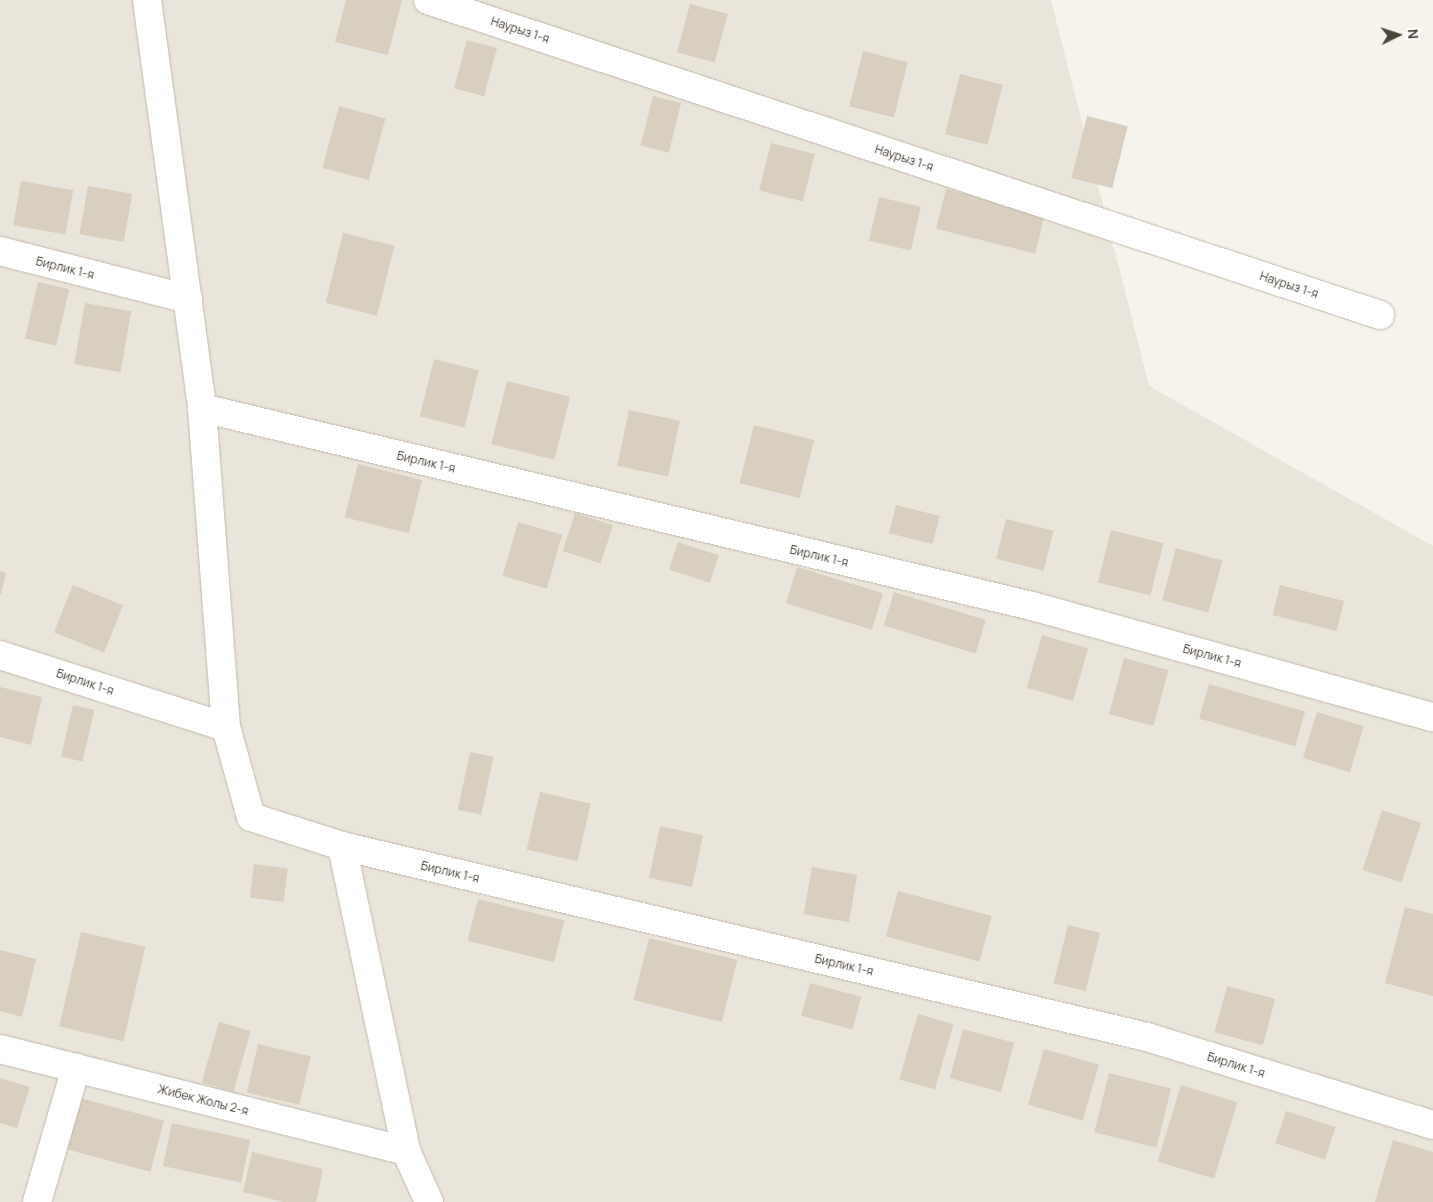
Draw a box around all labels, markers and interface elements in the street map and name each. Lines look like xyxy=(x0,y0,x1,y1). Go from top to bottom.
north arrow xyxy=(1373,10,1423,60)
street label: Наурыз 1-я xyxy=(489,14,551,46)
text: N xyxy=(1404,28,1423,40)
street label: Наурыз 1-я xyxy=(873,142,935,174)
street label: Бирлик 1-я xyxy=(34,254,96,282)
street label: Наурыз 1-я xyxy=(1258,269,1320,301)
street label: Бирлик 1-я xyxy=(395,448,457,476)
street label: Бирлик 1-я xyxy=(788,542,850,570)
street label: Бирлик 1-я xyxy=(1181,641,1243,671)
street label: Бирлик 1-я xyxy=(54,666,116,698)
street label: Бирлик 1-я xyxy=(419,858,481,886)
street label: Бирлик 1-я xyxy=(813,951,875,979)
street label: Бирлик 1-я xyxy=(1205,1049,1267,1081)
street label: Жибек Жолы 2-я xyxy=(156,1082,250,1118)

